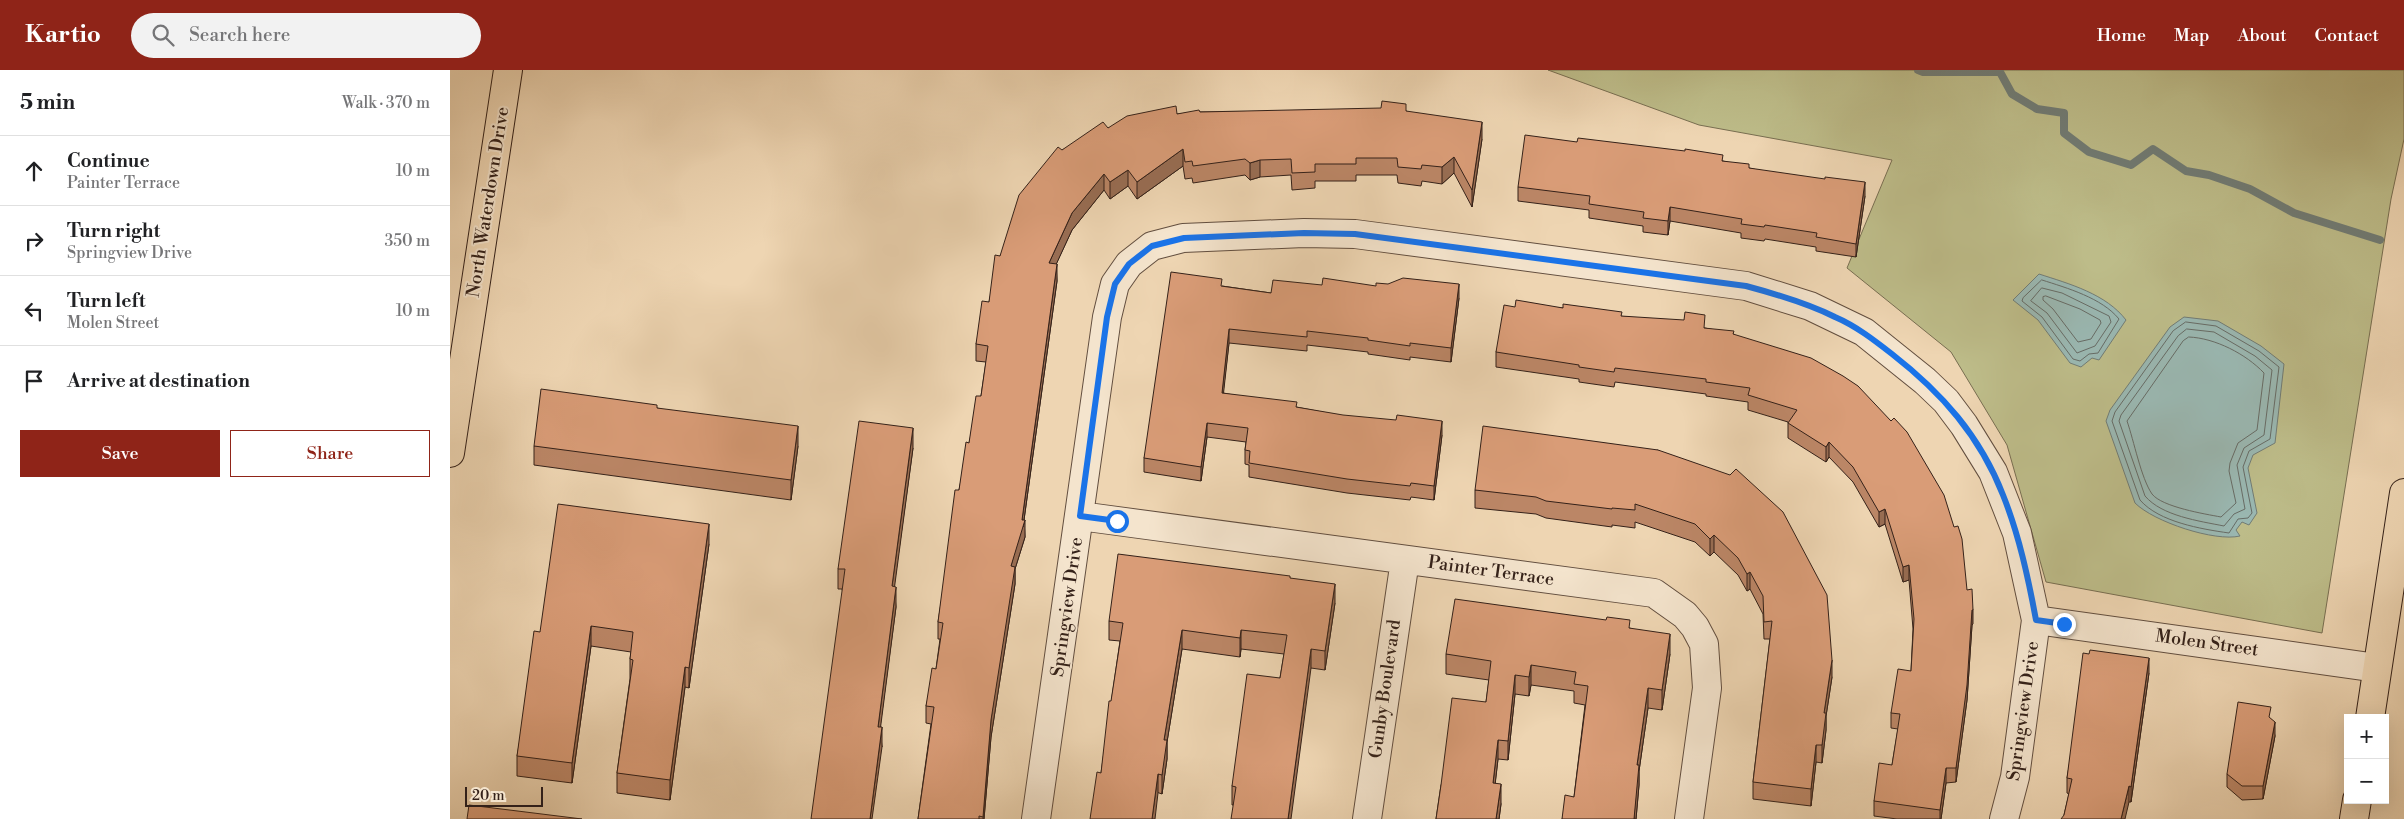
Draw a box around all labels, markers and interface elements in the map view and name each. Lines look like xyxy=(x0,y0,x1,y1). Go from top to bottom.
search box xyxy=(131,13,481,58)
text: Kartio xyxy=(25,20,101,50)
icon: search xyxy=(149,21,177,49)
text: Search here xyxy=(189,23,290,47)
text: Home xyxy=(2097,24,2146,47)
text: Map xyxy=(2174,24,2210,47)
text: About xyxy=(2238,24,2287,47)
text: Contact xyxy=(2315,24,2379,47)
text: 5 min xyxy=(20,90,75,116)
text: Walk · 370 m xyxy=(342,93,430,113)
street label: North Waterdown Drive xyxy=(462,105,514,299)
text: Continue xyxy=(67,149,150,173)
icon: ahead xyxy=(20,157,48,185)
text: 10 m xyxy=(396,161,430,181)
text: Painter Terrace xyxy=(67,173,180,193)
text: Turn right xyxy=(67,219,160,243)
icon: right xyxy=(20,227,48,255)
text: 350 m xyxy=(384,231,430,251)
text: Springview Drive xyxy=(67,243,192,263)
text: Turn left xyxy=(67,289,146,313)
icon: left xyxy=(20,297,48,325)
text: 10 m xyxy=(396,301,430,321)
text: Molen Street xyxy=(67,313,159,333)
icon: arrive xyxy=(20,367,48,395)
text: Arrive at destination xyxy=(67,369,250,393)
button: Save xyxy=(20,430,220,477)
button: Share xyxy=(230,430,430,477)
route start xyxy=(1106,510,1129,533)
street label: Springview Drive xyxy=(1046,536,1088,678)
street label: Painter Terrace xyxy=(1426,551,1556,591)
route end xyxy=(2053,613,2076,636)
street label: Gunby Boulevard xyxy=(1364,617,1406,760)
street label: Molen Street xyxy=(2154,624,2261,662)
street label: Springview Drive xyxy=(2002,640,2044,782)
map controls xyxy=(2344,714,2389,804)
button: + xyxy=(2344,714,2389,759)
button: − xyxy=(2344,759,2389,804)
scale bar xyxy=(465,784,542,807)
text: 20 m xyxy=(472,787,504,805)

